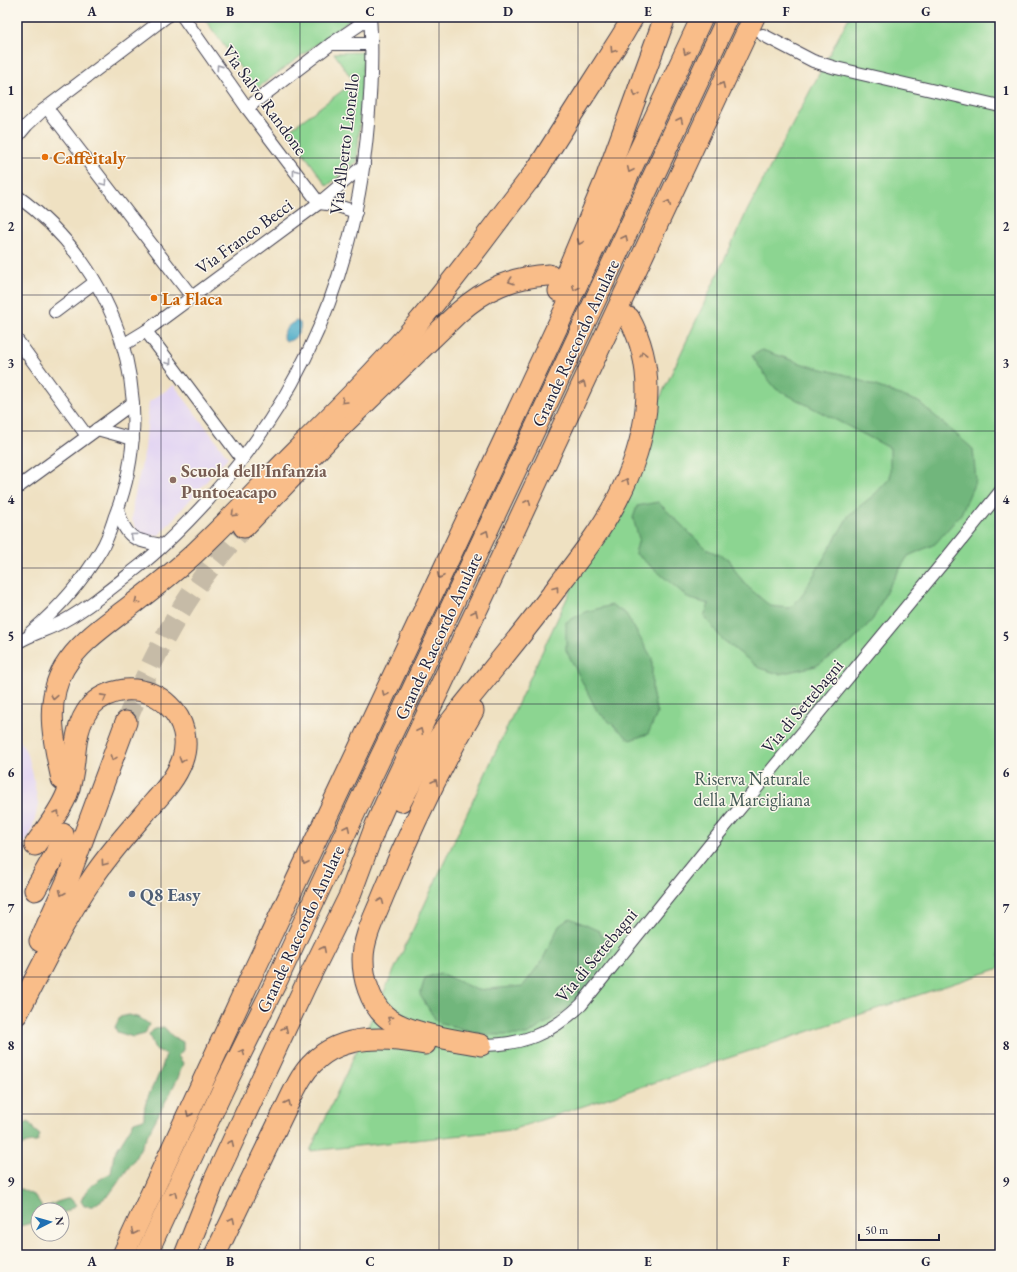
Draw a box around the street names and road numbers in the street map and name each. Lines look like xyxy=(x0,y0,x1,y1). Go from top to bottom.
street label: Via Salvo Randone xyxy=(217,40,313,160)
street label: Via Alberto Lionello xyxy=(324,72,364,216)
street label: Via Franco Becci xyxy=(191,193,298,279)
street label: Grande Raccordo Anulare xyxy=(526,256,624,430)
street label: Grande Raccordo Anulare xyxy=(389,549,487,723)
street label: Via di Settebagni xyxy=(756,654,848,758)
street label: Grande Raccordo Anulare xyxy=(251,842,349,1016)
street label: Via di Settebagni xyxy=(550,903,642,1007)

